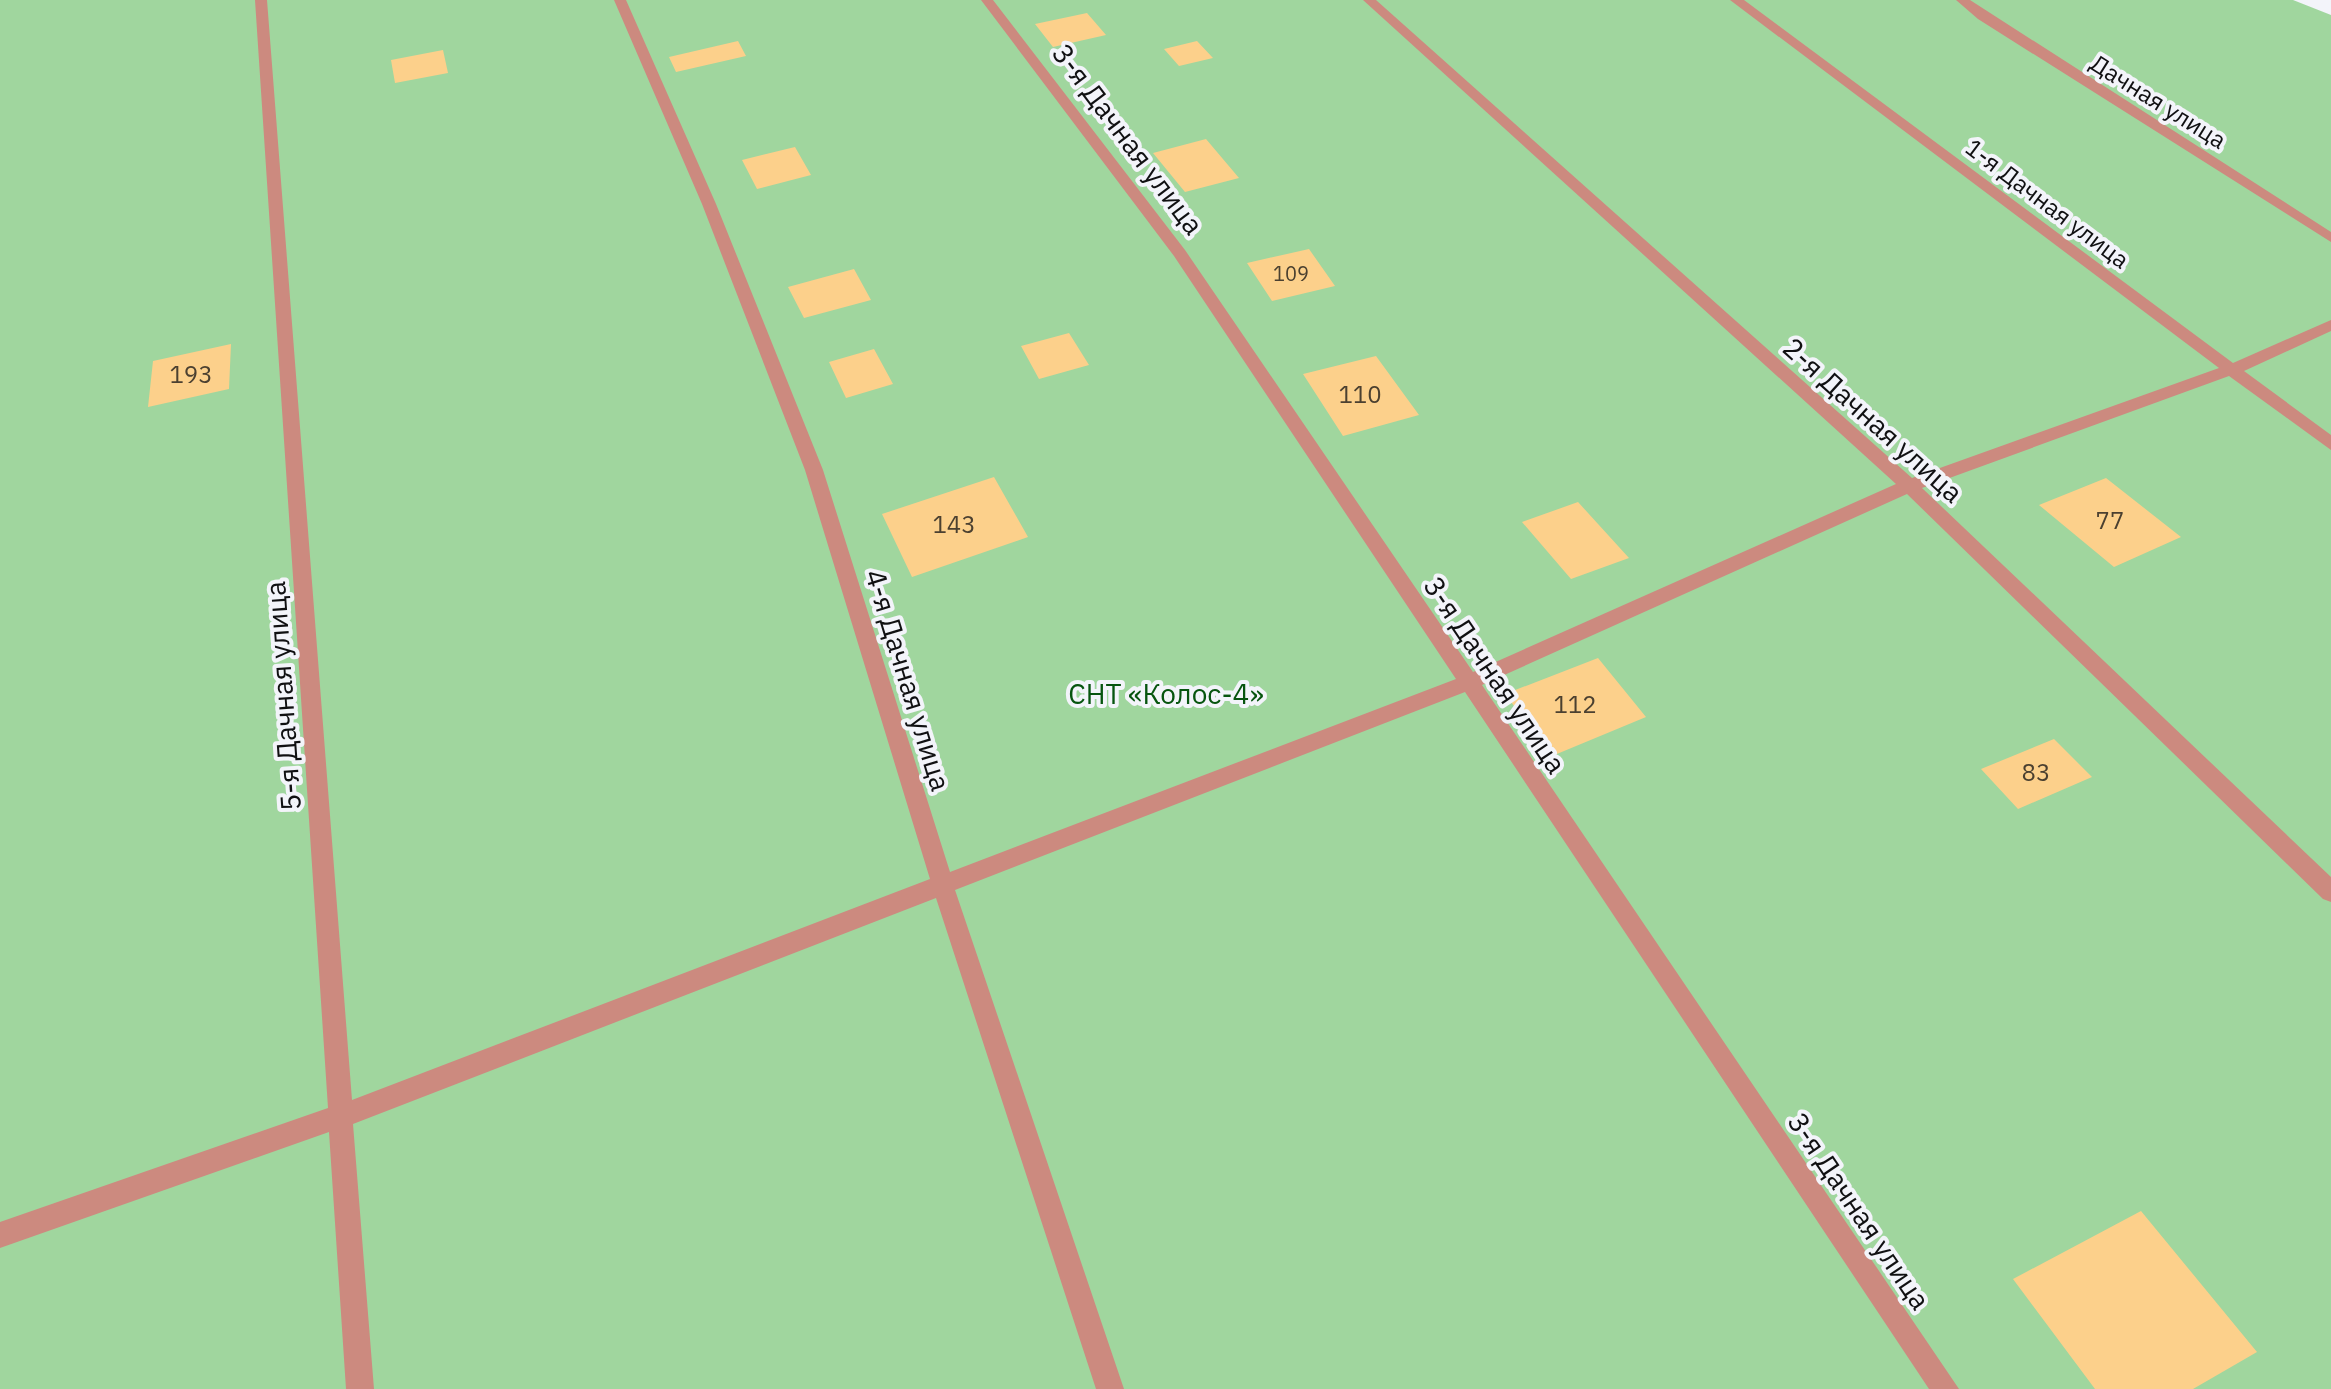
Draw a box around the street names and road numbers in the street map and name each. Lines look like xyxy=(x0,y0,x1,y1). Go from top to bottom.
street label: 3-я Дачная улица xyxy=(1044,36,1212,242)
street label: Дачная улица xyxy=(2084,47,2233,156)
street label: 1-я Дачная улица xyxy=(1959,131,2136,275)
street label: 2-я Дачная улица xyxy=(1775,329,1971,510)
street label: 4-я Дачная улица xyxy=(857,564,960,795)
street label: 3-я Дачная улица xyxy=(1416,569,1575,780)
street label: 5-я Дачная улица xyxy=(256,580,309,812)
street label: 3-я Дачная улица xyxy=(1780,1105,1939,1316)

